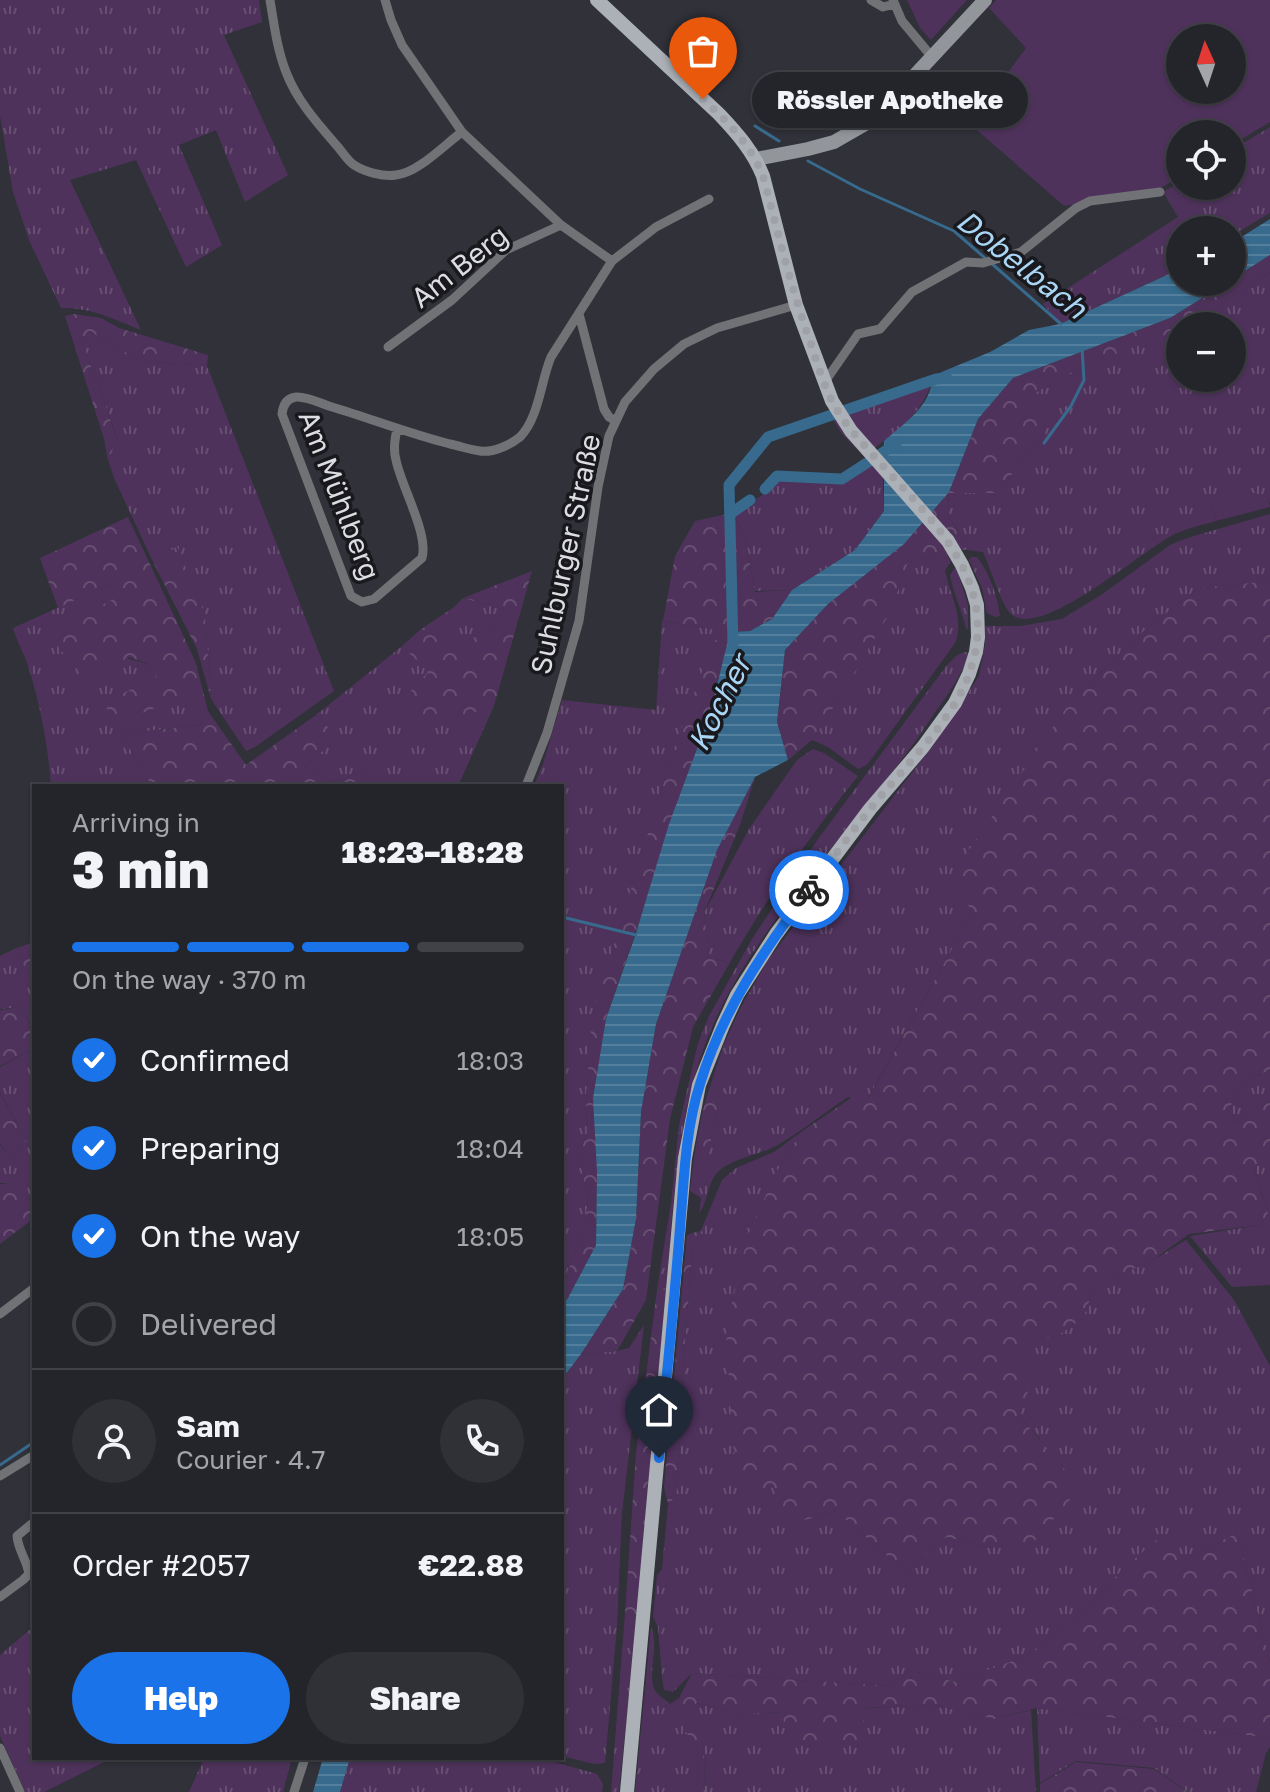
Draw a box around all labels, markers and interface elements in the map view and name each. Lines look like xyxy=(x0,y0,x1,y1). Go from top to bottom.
pin xyxy=(669,17,737,99)
north arrow xyxy=(1166,24,1246,104)
map controls xyxy=(1166,24,1246,392)
icon: bag xyxy=(681,29,725,73)
callout: Rössler Apotheke xyxy=(751,71,1027,127)
text: Rössler Apotheke xyxy=(777,84,1003,115)
button: locate xyxy=(1166,120,1246,200)
water label: Dobelbach xyxy=(950,202,1095,327)
button: + xyxy=(1166,216,1246,296)
street label: Am Berg xyxy=(404,218,514,314)
button: − xyxy=(1166,312,1246,392)
street label: Am Mühlberg xyxy=(293,406,387,584)
street label: Suhlburger Straße xyxy=(523,431,607,677)
water label: Kocher xyxy=(680,646,760,757)
text: Arriving in xyxy=(72,807,200,838)
text: 18:23–18:28 xyxy=(341,834,524,870)
text: 3 min xyxy=(72,837,209,899)
courier xyxy=(769,850,849,930)
icon: bike xyxy=(787,868,831,912)
text: On the way · 370 m xyxy=(72,964,306,995)
icon: check xyxy=(72,1038,116,1082)
text: Confirmed xyxy=(140,1042,290,1078)
text: 18:03 xyxy=(456,1045,524,1076)
icon: check xyxy=(72,1126,116,1170)
text: Preparing xyxy=(140,1130,281,1166)
text: 18:04 xyxy=(456,1133,524,1164)
icon: check xyxy=(72,1214,116,1258)
text: On the way xyxy=(140,1218,300,1254)
text: 18:05 xyxy=(457,1221,524,1252)
text: Delivered xyxy=(140,1306,277,1342)
pin xyxy=(625,1376,693,1458)
icon: home xyxy=(637,1388,681,1432)
button: person xyxy=(72,1399,156,1483)
button: phone xyxy=(440,1399,524,1483)
text: Sam xyxy=(176,1408,240,1444)
text: Courier · 4.7 xyxy=(176,1444,326,1475)
text: Order #2057 xyxy=(72,1547,250,1583)
text: €22.88 xyxy=(418,1547,524,1583)
button: Help xyxy=(72,1652,290,1744)
button: Share xyxy=(306,1652,524,1744)

